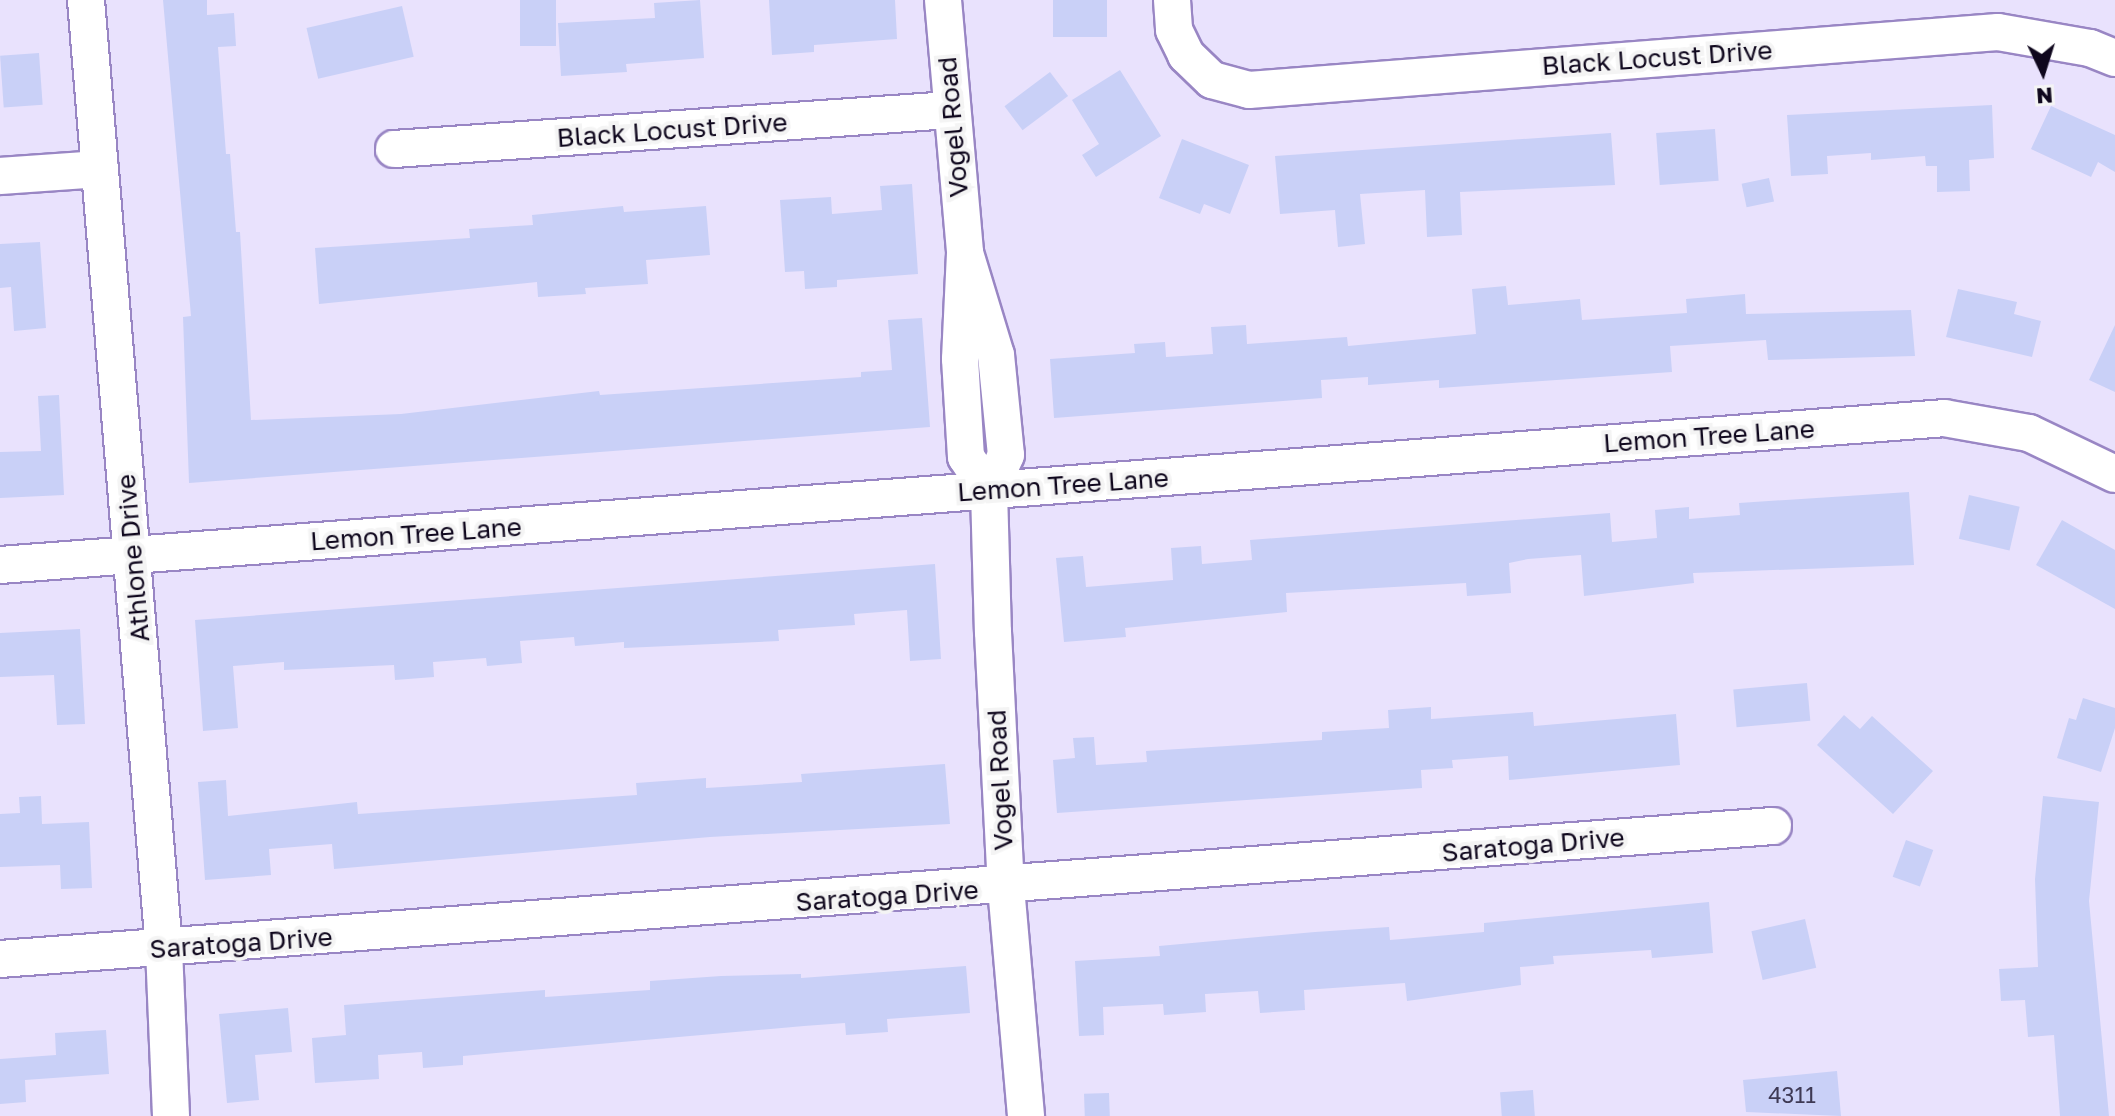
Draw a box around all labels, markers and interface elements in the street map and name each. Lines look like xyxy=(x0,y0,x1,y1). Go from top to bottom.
north arrow xyxy=(2003,32,2083,112)
street label: Black Locust Drive xyxy=(1541,34,1773,82)
street label: Vogel Road xyxy=(931,55,975,199)
text: N xyxy=(2035,82,2054,110)
street label: Black Locust Drive xyxy=(556,106,788,154)
street label: Lemon Tree Lane xyxy=(1602,413,1816,459)
street label: Lemon Tree Lane xyxy=(956,462,1170,508)
street label: Athlone Drive xyxy=(110,473,156,643)
street label: Lemon Tree Lane xyxy=(309,511,523,557)
street label: Vogel Road xyxy=(981,709,1019,851)
street label: Saratoga Drive xyxy=(1440,821,1626,869)
street label: Saratoga Drive xyxy=(795,874,979,918)
street label: Saratoga Drive xyxy=(149,921,333,965)
house number: 4311 xyxy=(1768,1082,1816,1108)

